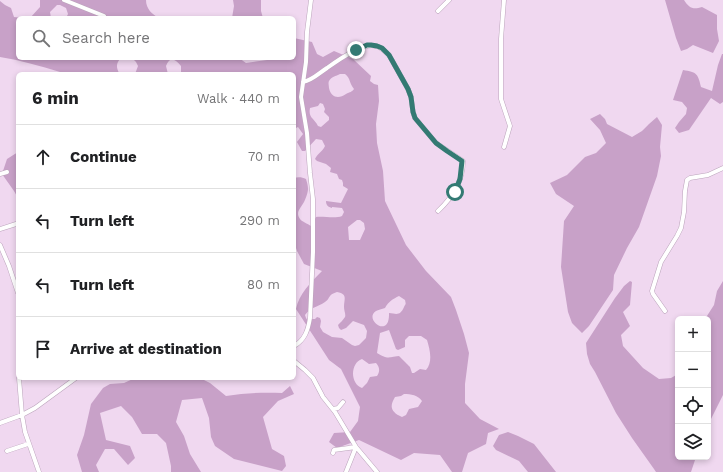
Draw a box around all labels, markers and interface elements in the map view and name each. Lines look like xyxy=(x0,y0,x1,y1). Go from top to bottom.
search box xyxy=(16,16,296,60)
icon: search xyxy=(30,27,52,49)
text: Search here xyxy=(62,29,150,47)
route end xyxy=(347,41,365,59)
text: 6 min xyxy=(32,88,79,108)
text: Walk · 440 m xyxy=(197,91,280,106)
icon: ahead xyxy=(32,146,54,168)
text: Continue xyxy=(70,148,137,166)
text: 70 m xyxy=(248,149,280,164)
route start xyxy=(446,183,464,201)
icon: left xyxy=(32,210,54,232)
text: Turn left xyxy=(70,212,134,230)
text: 290 m xyxy=(239,213,280,228)
icon: left xyxy=(32,274,54,296)
text: Turn left xyxy=(70,276,134,294)
text: 80 m xyxy=(247,277,280,292)
map controls xyxy=(675,316,711,460)
button: + xyxy=(675,316,711,352)
icon: arrive xyxy=(32,338,54,360)
text: Arrive at destination xyxy=(70,340,222,358)
button: − xyxy=(675,352,711,388)
button: locate xyxy=(675,388,711,424)
button: layers xyxy=(675,424,711,460)

